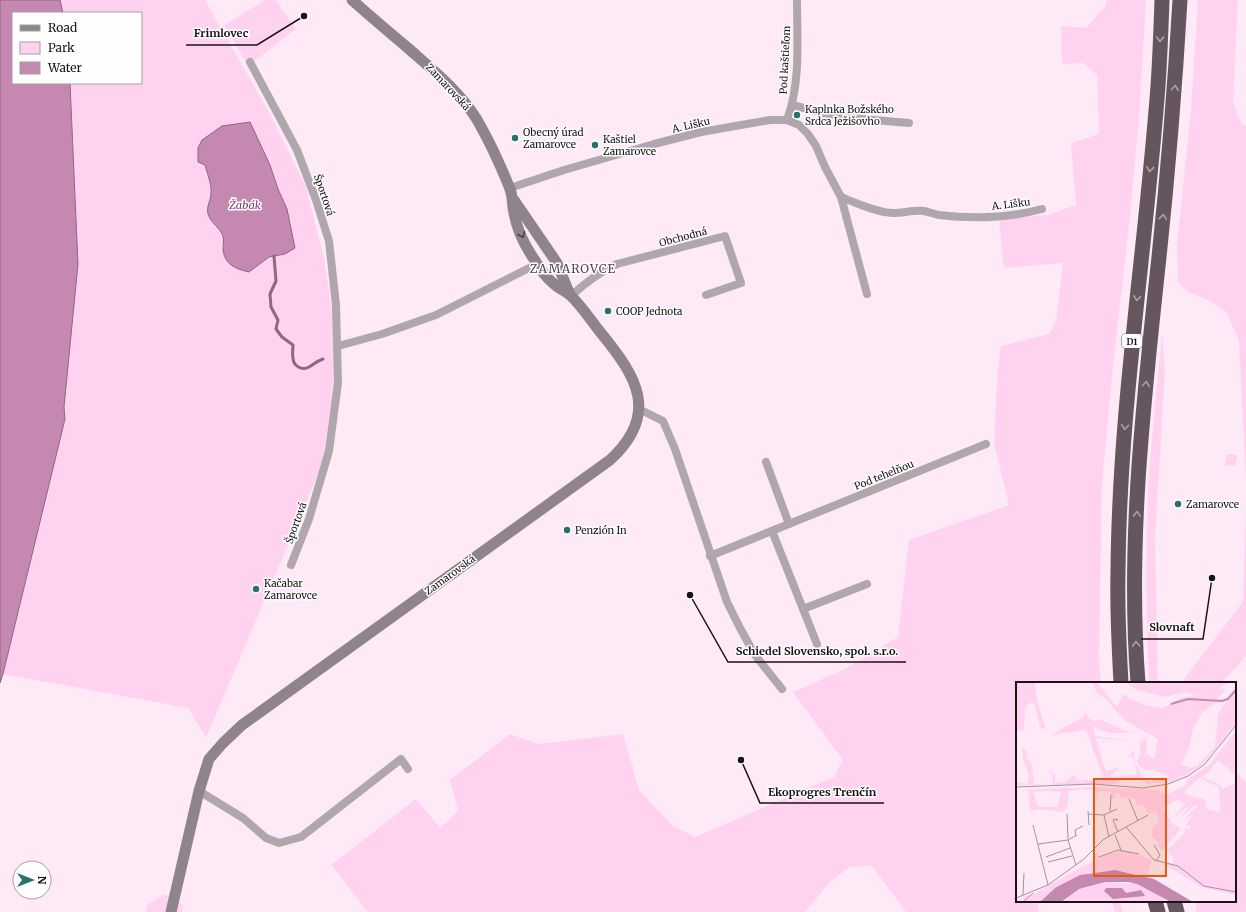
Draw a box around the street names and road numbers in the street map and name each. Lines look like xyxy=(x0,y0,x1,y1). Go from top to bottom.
street label: Pod kaštieľom xyxy=(777,25,793,95)
street label: Zamarovská xyxy=(423,61,473,114)
street label: A. Lišku xyxy=(670,114,711,136)
street label: Športová xyxy=(311,172,338,218)
street label: A. Lišku xyxy=(990,195,1031,213)
street label: Obchodná xyxy=(658,224,709,250)
road number: D1 xyxy=(1122,334,1142,348)
street label: Pod tehelňou xyxy=(852,457,916,493)
street label: Športová xyxy=(282,500,310,545)
street label: Zamarovská xyxy=(422,552,478,598)

